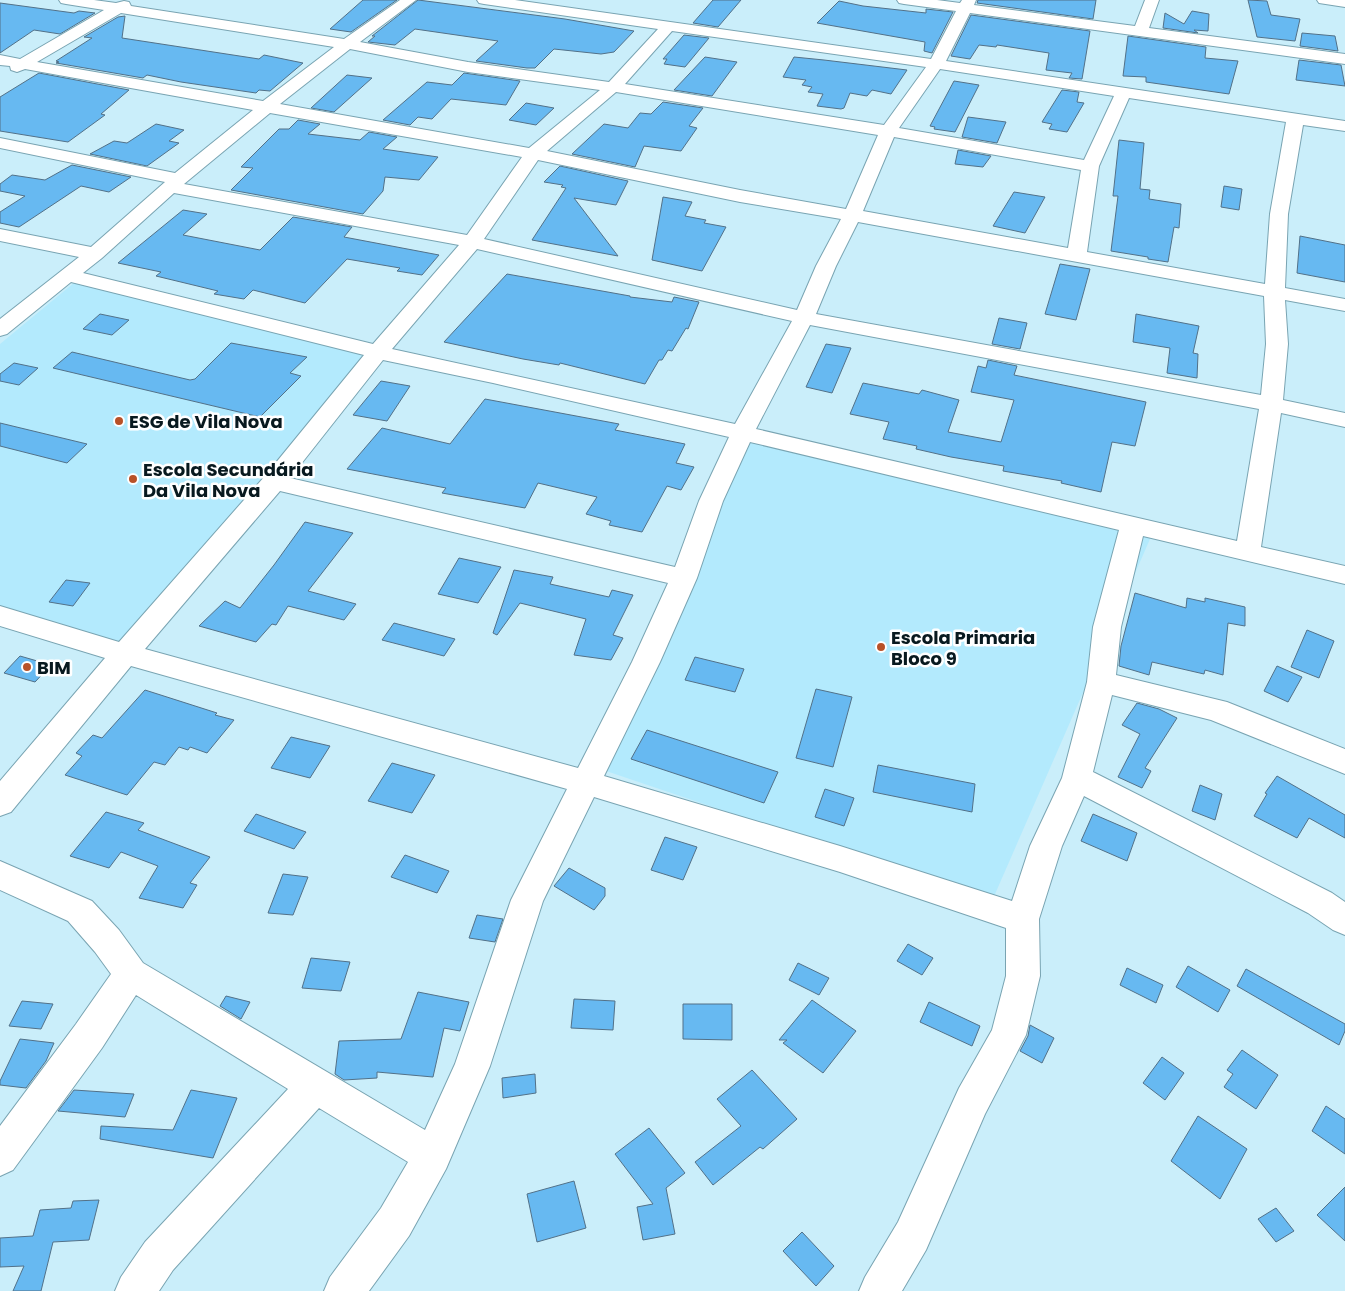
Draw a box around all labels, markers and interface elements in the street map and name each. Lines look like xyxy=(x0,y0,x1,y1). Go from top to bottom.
place label: ESG de Vila Nova xyxy=(129,409,283,434)
marker: ESG de Vila Nova xyxy=(113,415,125,427)
place label: Escola Secundária Da Vila Nova xyxy=(143,457,313,503)
marker: Escola Secundária Da Vila Nova xyxy=(127,473,139,485)
place label: Escola Primaria Bloco 9 xyxy=(891,625,1035,671)
marker: Escola Primaria Bloco 9 xyxy=(875,641,887,653)
place label: BIM xyxy=(37,655,71,680)
marker: BIM xyxy=(21,661,33,673)

